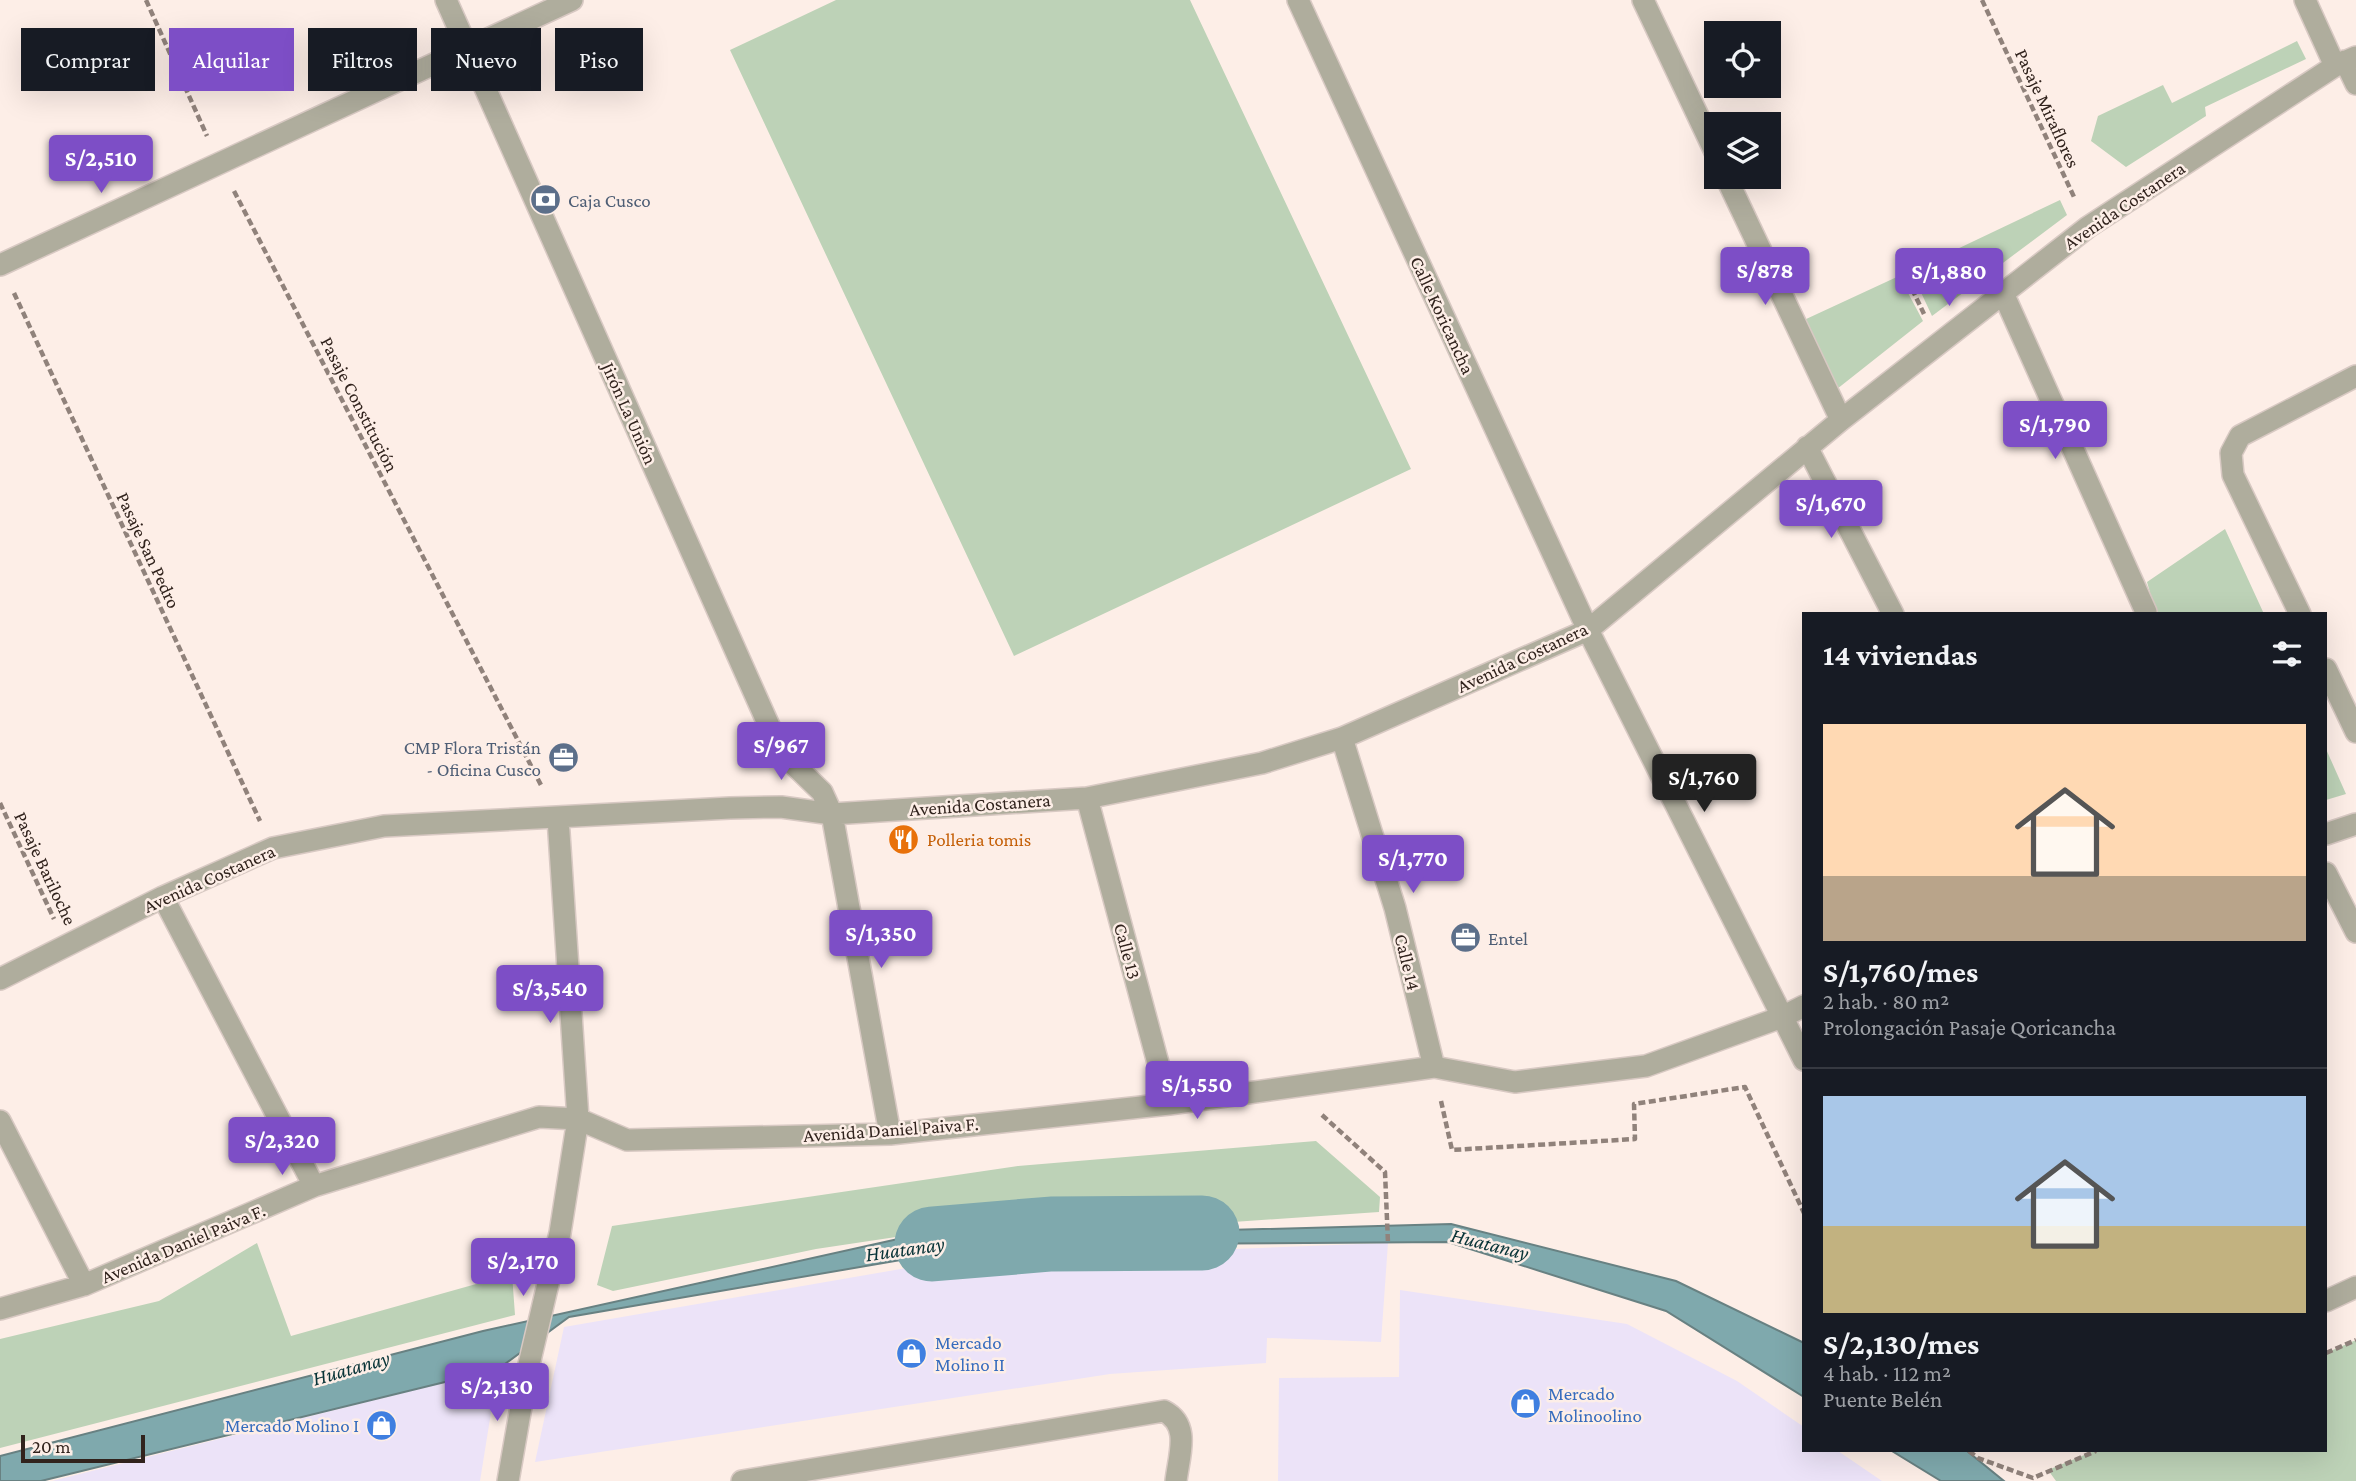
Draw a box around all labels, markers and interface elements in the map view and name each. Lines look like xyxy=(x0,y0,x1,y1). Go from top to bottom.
map controls xyxy=(1704,21,1781,189)
button: locate xyxy=(1704,21,1781,98)
chip: Comprar xyxy=(21,28,155,91)
chip: Alquilar xyxy=(169,28,294,91)
chip: Filtros xyxy=(308,28,417,91)
chip: Nuevo xyxy=(431,28,541,91)
chip: Piso xyxy=(555,28,643,91)
street label: Pasaje Miraflores xyxy=(2010,45,2084,171)
button: layers xyxy=(1704,112,1781,189)
pin: S/2,510 xyxy=(36,136,166,195)
text: S/2,510 xyxy=(65,145,137,171)
street label: Avenida Costanera xyxy=(2060,157,2189,254)
bank icon: Caja Cusco xyxy=(528,183,562,217)
place label: Caja Cusco xyxy=(568,190,651,212)
pin: S/878 xyxy=(1716,247,1814,307)
pin: S/1,880 xyxy=(1884,248,2014,308)
street label: Calle Koricancha xyxy=(1406,253,1479,378)
text: S/878 xyxy=(1736,257,1794,283)
text: S/1,880 xyxy=(1911,258,1987,284)
street label: Pasaje Constitución xyxy=(315,333,403,476)
street label: Jirón La Unión xyxy=(597,357,661,467)
pin: S/1,790 xyxy=(1990,402,2120,461)
text: S/1,790 xyxy=(2019,411,2091,437)
pin: S/1,670 xyxy=(1766,480,1896,540)
street label: Pasaje San Pedro xyxy=(112,489,185,612)
text: S/1,670 xyxy=(1795,490,1867,516)
street label: Avenida Costanera xyxy=(1454,618,1591,697)
icon: filters xyxy=(2268,635,2306,673)
text: 14 viviendas xyxy=(1823,638,1978,671)
pin: S/967 xyxy=(732,722,830,782)
text: S/967 xyxy=(753,732,809,758)
place label: CMP Flora Tristán - Oficina Cusco xyxy=(404,737,541,780)
office icon: CMP Flora Tristán - Oficina Cusco xyxy=(547,741,581,775)
pin: S/1,760 xyxy=(1639,754,1769,814)
text: S/1,760 xyxy=(1668,764,1740,790)
icon: home xyxy=(2002,769,2128,895)
street label: Avenida Costanera xyxy=(909,789,1052,820)
street label: Pasaje Bariloche xyxy=(9,808,81,929)
restaurant icon: Polleria tomis xyxy=(887,822,921,856)
place label: Polleria tomis xyxy=(927,829,1031,850)
pin: S/1,770 xyxy=(1348,836,1478,895)
street label: Avenida Costanera xyxy=(140,840,278,917)
text: S/1,770 xyxy=(1378,845,1448,871)
pin: S/1,350 xyxy=(816,911,946,970)
text: S/1,350 xyxy=(845,920,917,946)
street label: Calle 13 xyxy=(1110,921,1145,981)
office icon: Entel xyxy=(1448,921,1482,955)
place label: Entel xyxy=(1488,928,1528,949)
street label: Calle 14 xyxy=(1390,932,1425,993)
text: S/1,760/mes xyxy=(1823,955,1978,988)
pin: S/3,540 xyxy=(485,965,615,1025)
text: S/3,540 xyxy=(512,975,588,1001)
text: 2 hab. · 80 m² xyxy=(1823,988,1949,1014)
text: Prolongación Pasaje Qoricancha xyxy=(1823,1014,2116,1040)
pin: S/1,550 xyxy=(1132,1062,1262,1121)
text: S/1,550 xyxy=(1161,1071,1233,1097)
street label: Avenida Daniel Paiva F. xyxy=(803,1113,979,1146)
pin: S/2,320 xyxy=(217,1118,347,1177)
text: S/2,320 xyxy=(244,1127,320,1153)
icon: home xyxy=(2002,1141,2128,1267)
street label: Avenida Daniel Paiva F. xyxy=(98,1199,268,1287)
water label: Huatanay xyxy=(1449,1223,1532,1265)
water label: Huatanay xyxy=(864,1232,946,1266)
pin: S/2,170 xyxy=(458,1238,588,1298)
text: S/2,170 xyxy=(487,1248,559,1274)
text: S/2,130/mes xyxy=(1823,1327,1979,1360)
place label: Mercado Molino II xyxy=(935,1332,1005,1375)
shop icon: Mercado Molino II xyxy=(895,1336,929,1370)
water label: Huatanay xyxy=(309,1345,393,1390)
text: 4 hab. · 112 m² xyxy=(1823,1360,1951,1386)
pin: S/2,130 xyxy=(432,1364,562,1423)
text: S/2,130 xyxy=(461,1373,533,1399)
place label: Mercado Molinoolino xyxy=(1548,1383,1642,1426)
text: Puente Belén xyxy=(1823,1386,1942,1412)
shop icon: Mercado Molinoolino xyxy=(1508,1387,1542,1421)
shop icon: Mercado Molino I xyxy=(365,1408,399,1442)
place label: Mercado Molino I xyxy=(225,1415,359,1436)
scale bar xyxy=(21,1432,145,1464)
text: 20 m xyxy=(32,1436,71,1457)

